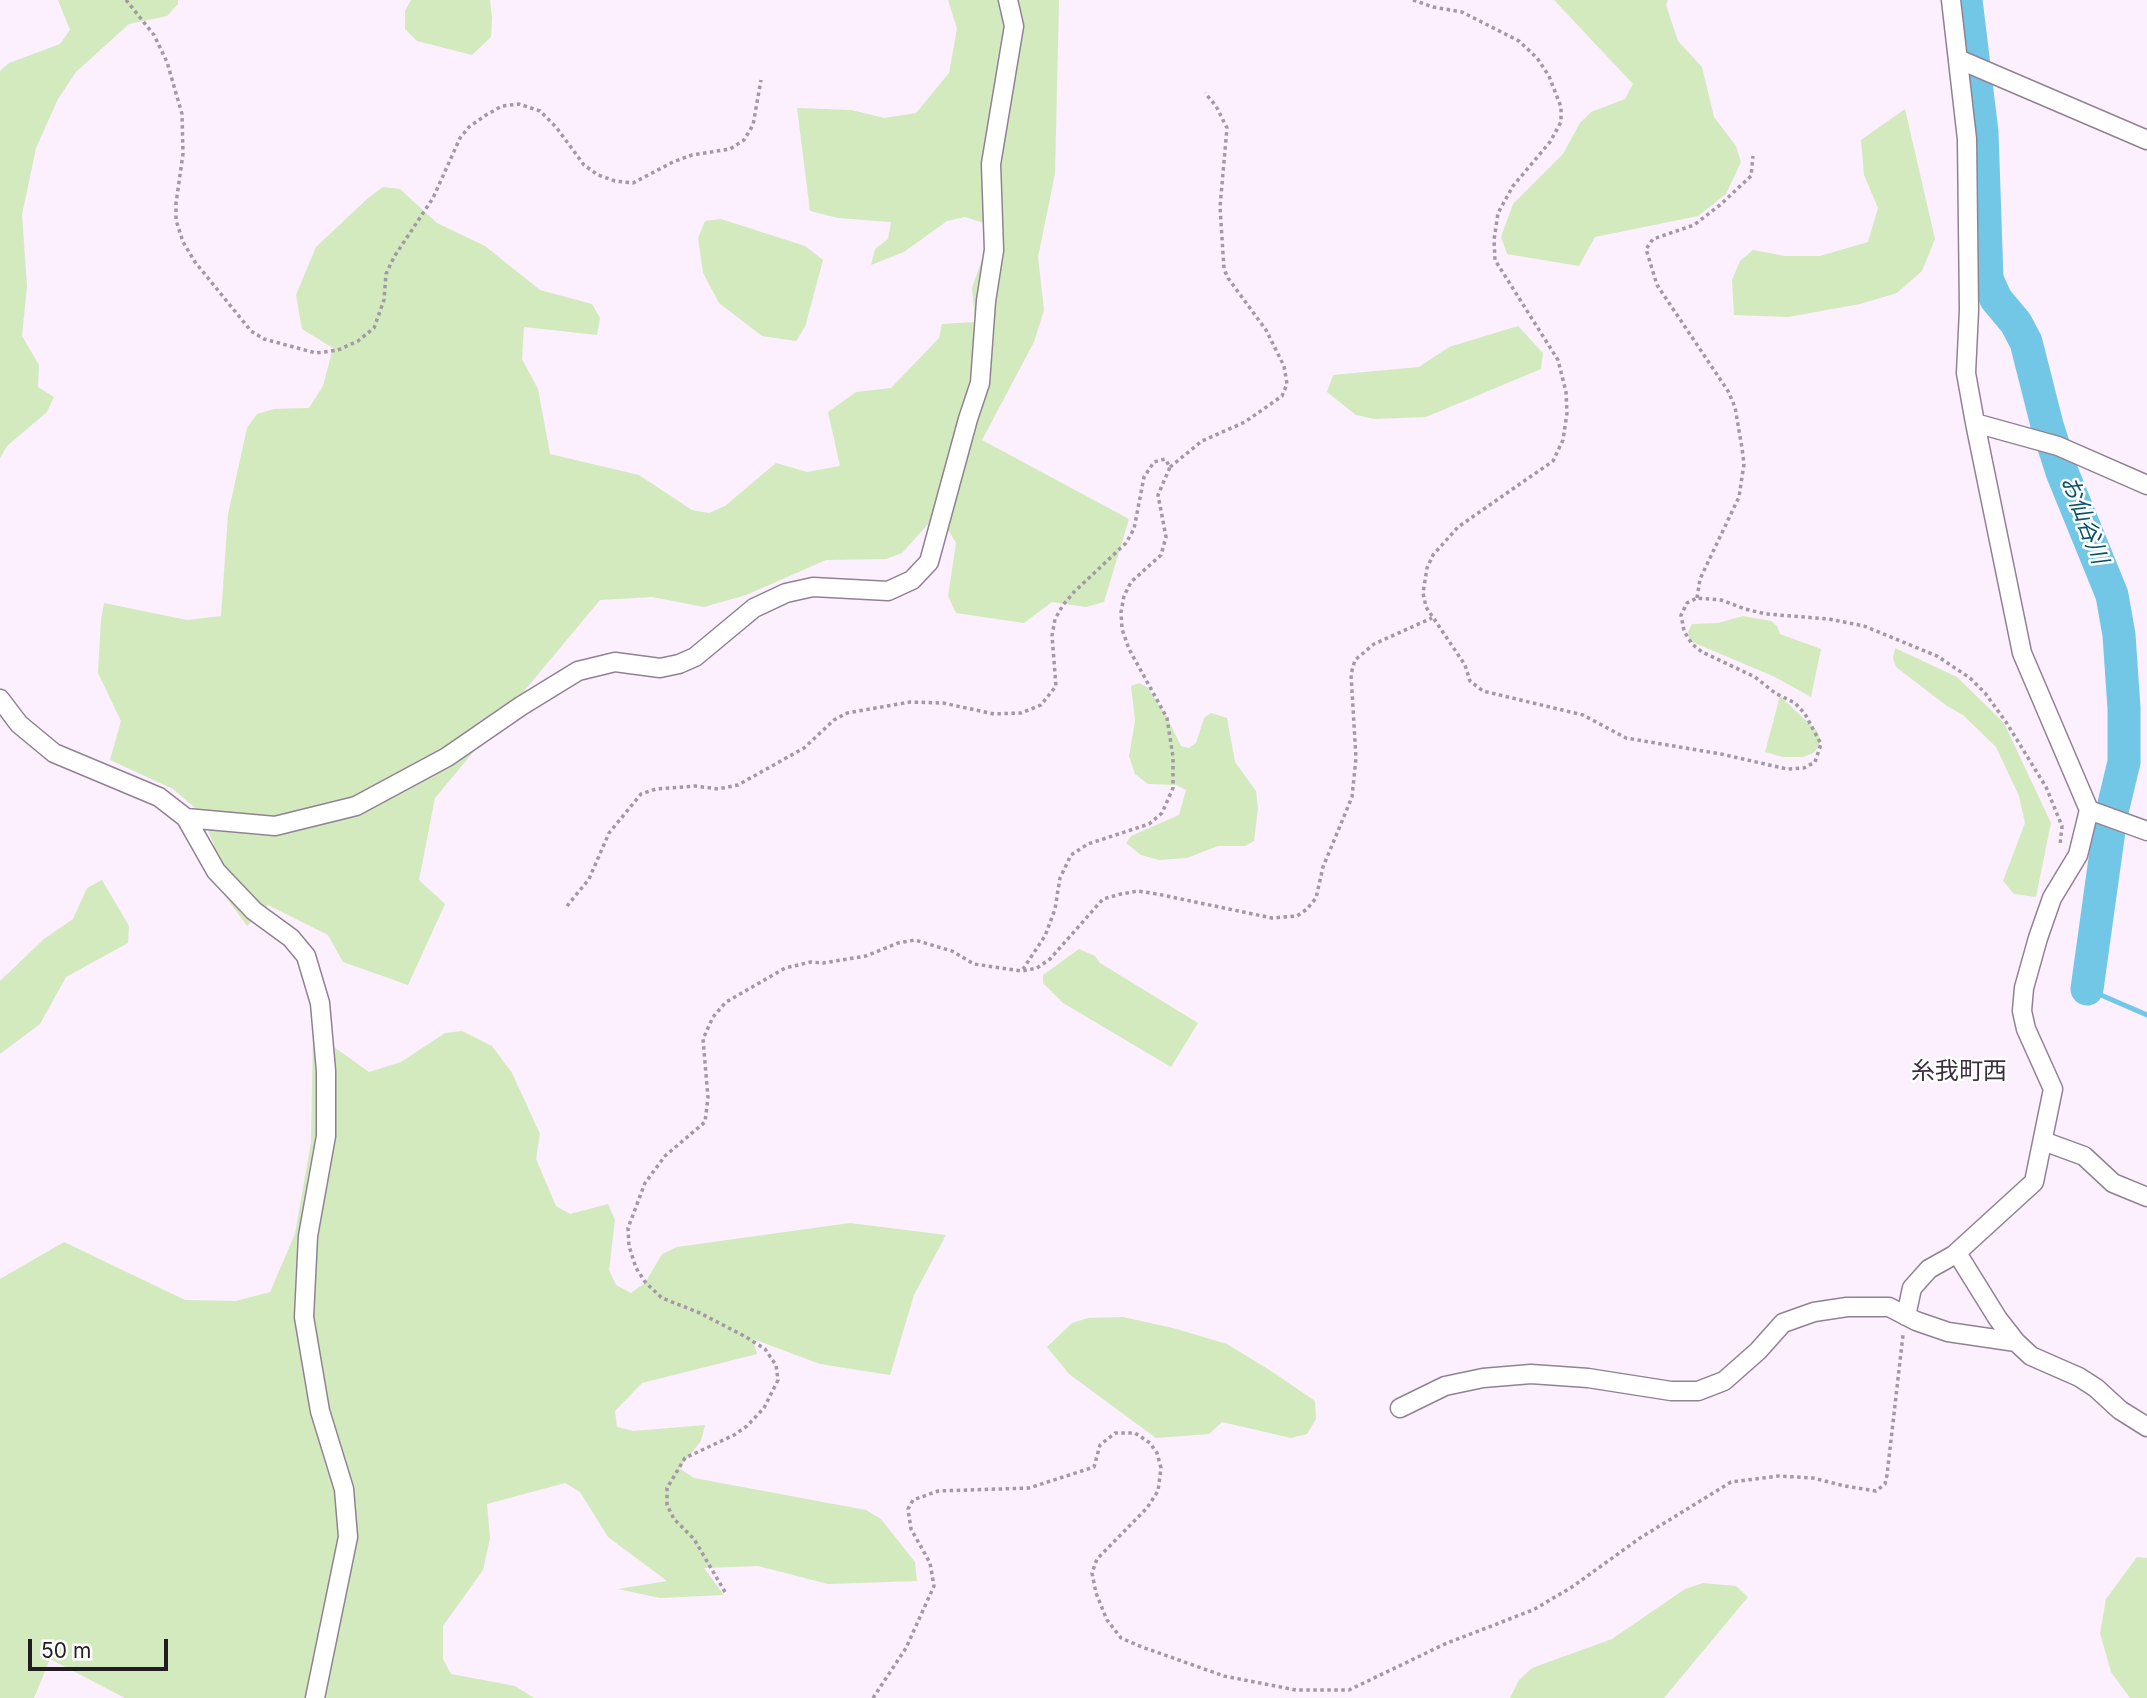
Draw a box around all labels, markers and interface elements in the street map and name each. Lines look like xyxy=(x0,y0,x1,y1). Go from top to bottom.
water label: お仙谷川 xyxy=(2055,472,2113,568)
district label: 糸我町西 xyxy=(1911,1058,2007,1086)
scale bar xyxy=(32,1624,172,1668)
text: 50 m xyxy=(41,1638,91,1663)

